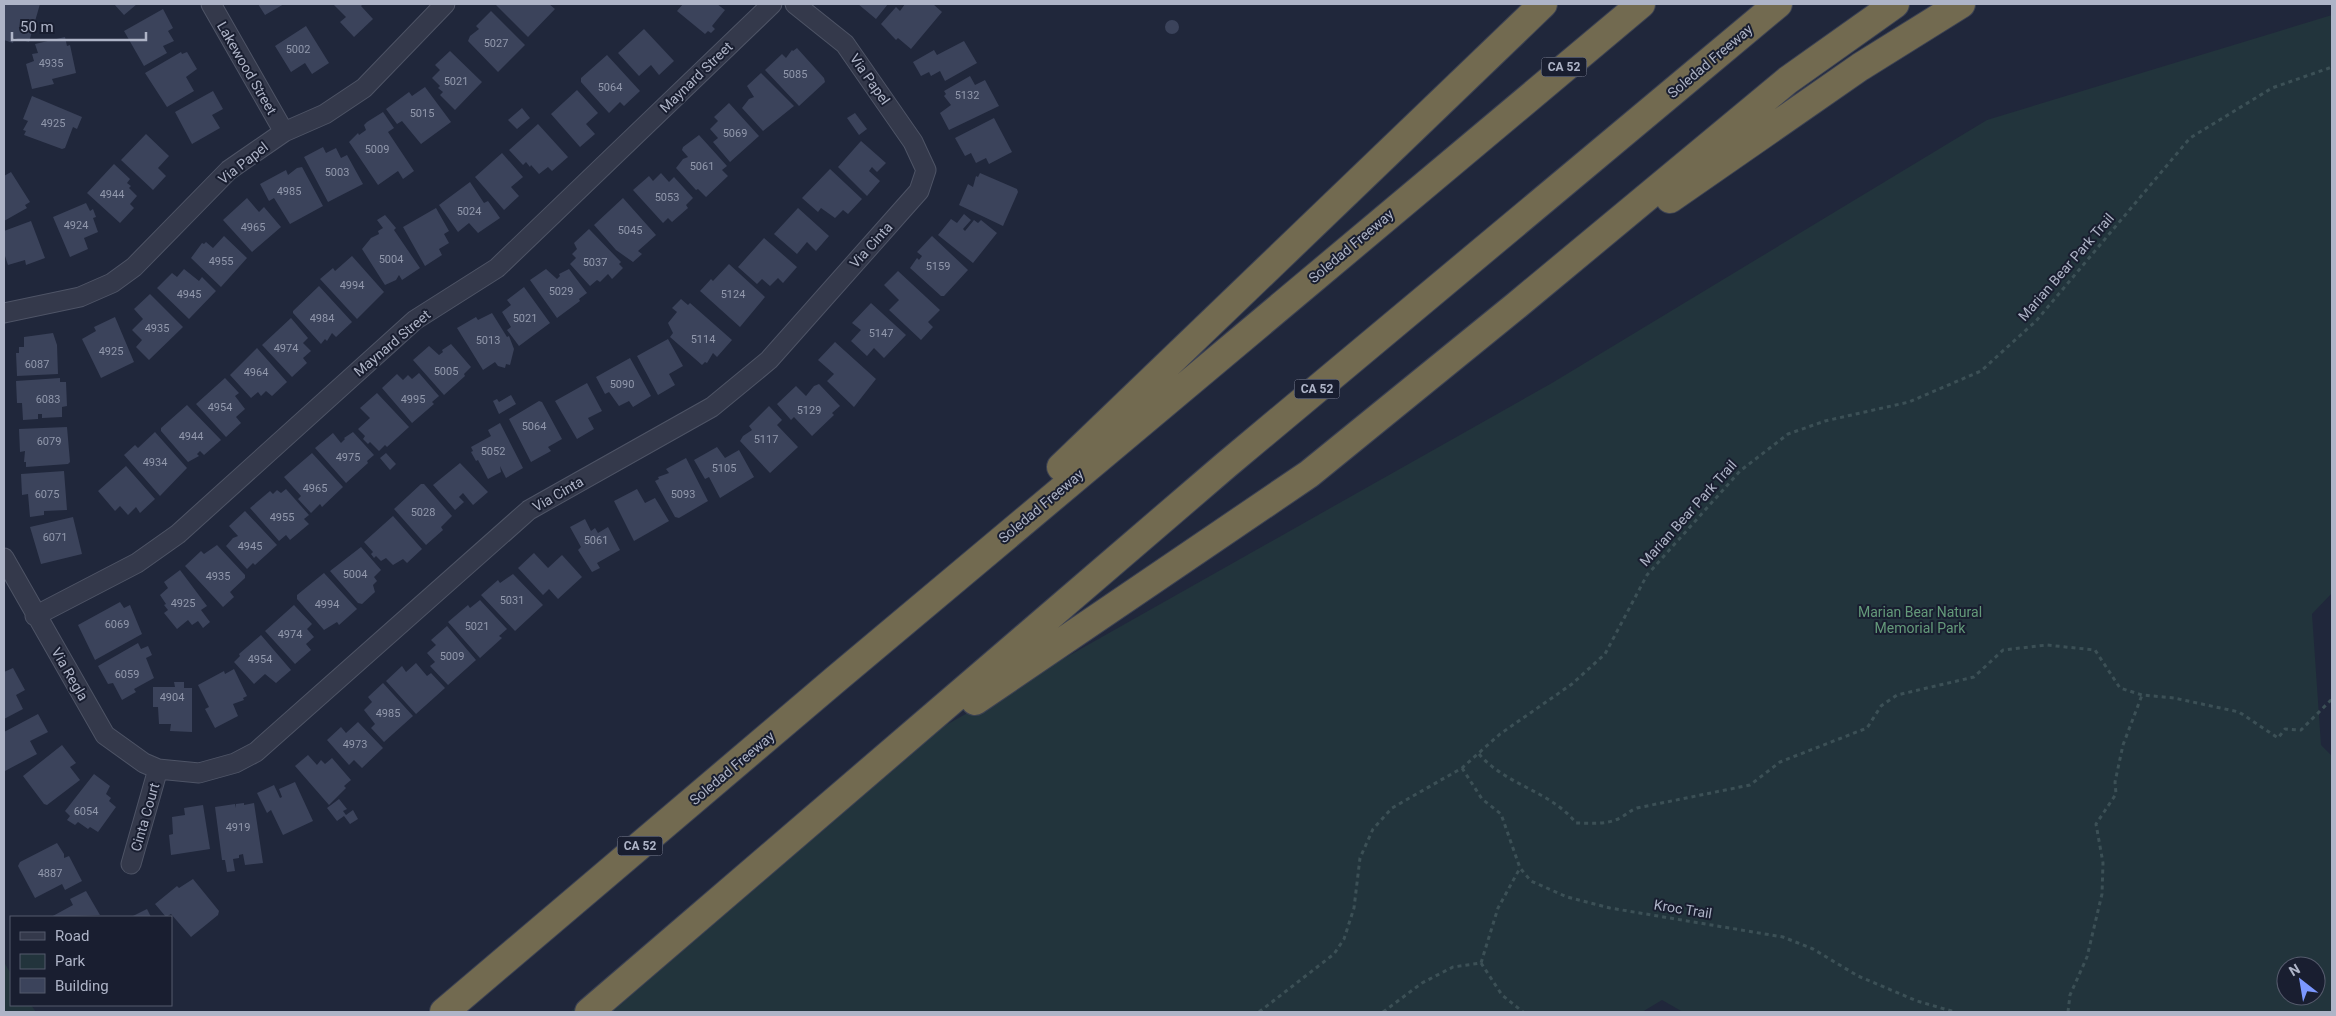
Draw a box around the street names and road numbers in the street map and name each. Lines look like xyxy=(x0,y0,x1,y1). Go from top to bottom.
street label: Lakewood Street xyxy=(214,19,280,118)
street label: Soledad Freeway xyxy=(1664,21,1756,101)
street label: Maynard Street xyxy=(656,38,736,116)
street label: Via Papel xyxy=(847,50,893,108)
road number: CA 52 xyxy=(1542,58,1586,76)
street label: Via Papel xyxy=(215,139,271,187)
street label: Soledad Freeway xyxy=(1305,206,1397,286)
street label: Marian Bear Park Trail xyxy=(2015,210,2117,324)
street label: Via Cinta xyxy=(846,219,896,271)
street label: Maynard Street xyxy=(351,306,434,380)
road number: CA 52 xyxy=(1294,379,1340,398)
street label: Marian Bear Park Trail xyxy=(1636,457,1740,569)
street label: Soledad Freeway xyxy=(995,466,1087,546)
street label: Via Cinta xyxy=(530,473,586,515)
street label: Via Regla xyxy=(48,645,92,703)
street label: Soledad Freeway xyxy=(686,728,778,808)
street label: Cinta Court xyxy=(128,781,163,853)
road number: CA 52 xyxy=(618,836,662,856)
street label: Kroc Trail xyxy=(1653,897,1713,921)

